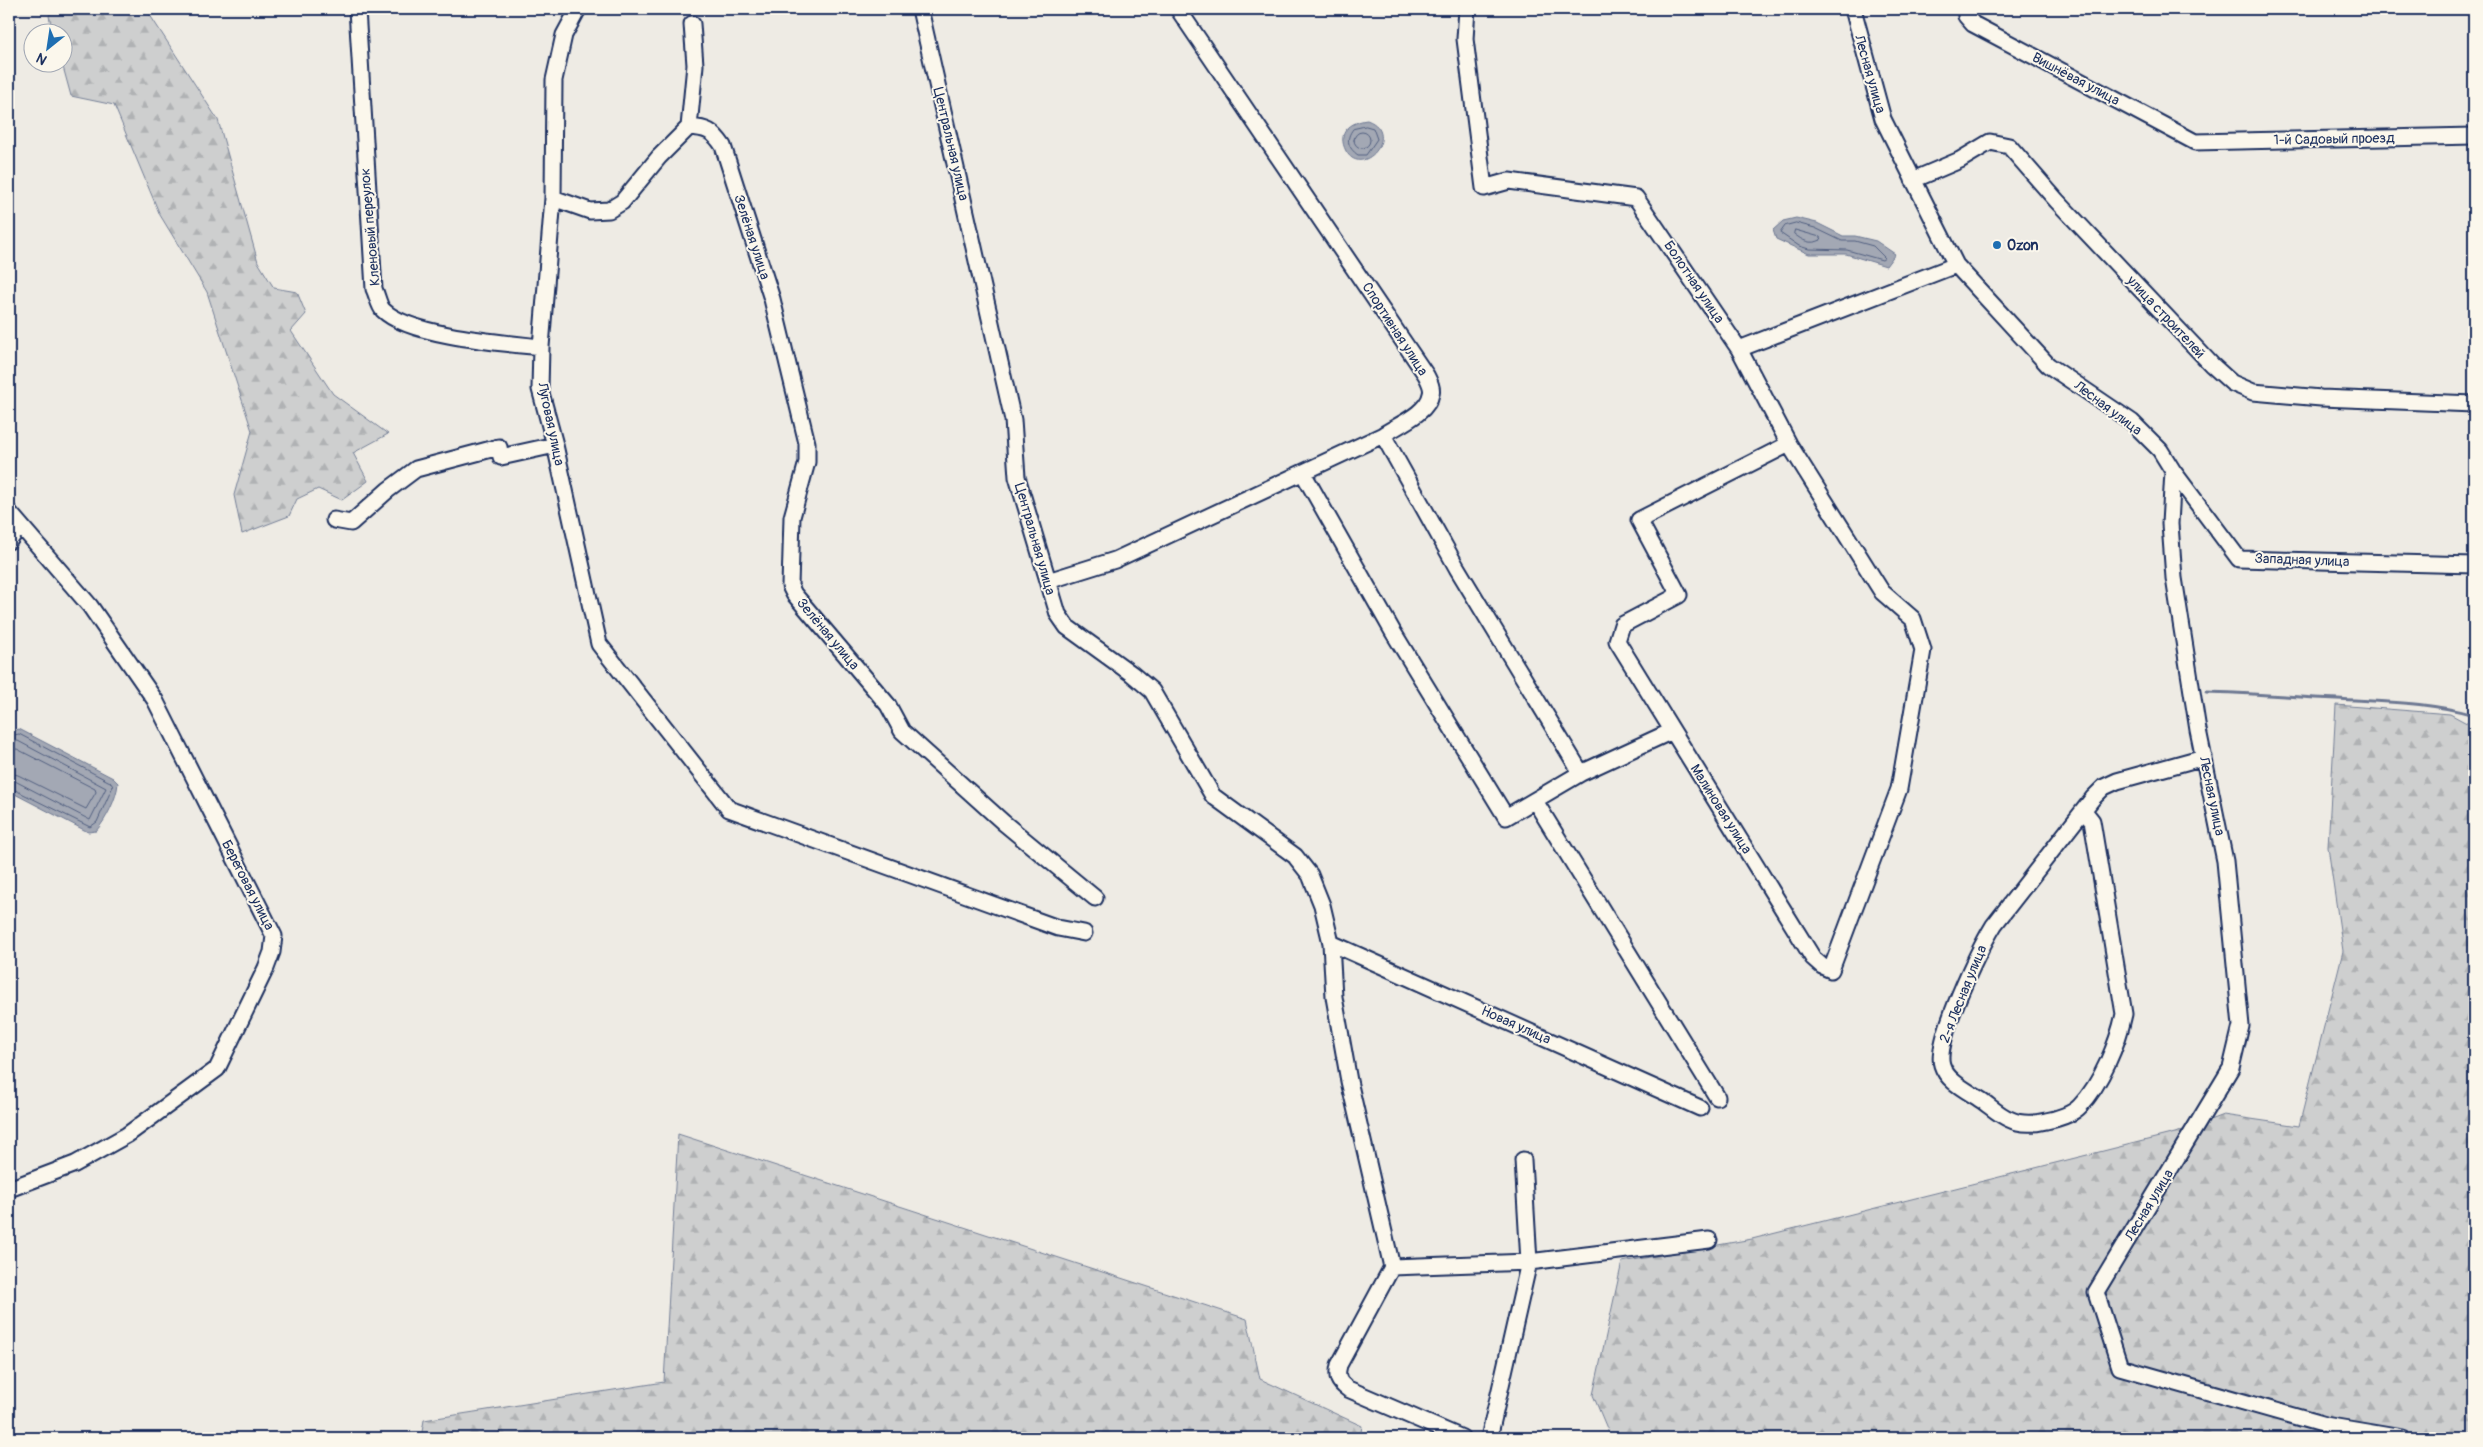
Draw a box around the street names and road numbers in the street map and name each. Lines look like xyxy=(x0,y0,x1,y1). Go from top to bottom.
street label: Лесная улица xyxy=(1850,32,1889,115)
street label: Вишнёвая улица xyxy=(2029,49,2123,109)
street label: Центральная улица xyxy=(930,86,972,202)
street label: 1-й Садовый проезд xyxy=(2273,129,2395,149)
street label: Кленовый переулок xyxy=(356,167,384,287)
street label: Зелёная улица xyxy=(730,192,774,282)
street label: Болотная улица xyxy=(1660,238,1728,326)
street label: улица строителей xyxy=(2123,271,2209,362)
street label: Спортивная улица xyxy=(1358,279,1432,379)
street label: Лесная улица xyxy=(2070,376,2145,439)
street label: Луговая улица xyxy=(534,380,568,467)
street label: Центральная улица xyxy=(1011,481,1059,597)
street label: Западная улица xyxy=(2254,550,2350,570)
street label: Зелёная улица xyxy=(793,595,863,673)
street label: Лесная улица xyxy=(2195,754,2229,837)
street label: Малиновая улица xyxy=(1687,761,1755,857)
street label: Береговая улица xyxy=(218,837,278,933)
street label: 2-я Лесная улица xyxy=(1936,943,1990,1045)
street label: Новая улица xyxy=(1479,1002,1553,1048)
street label: Лесная улица xyxy=(2120,1166,2177,1245)

